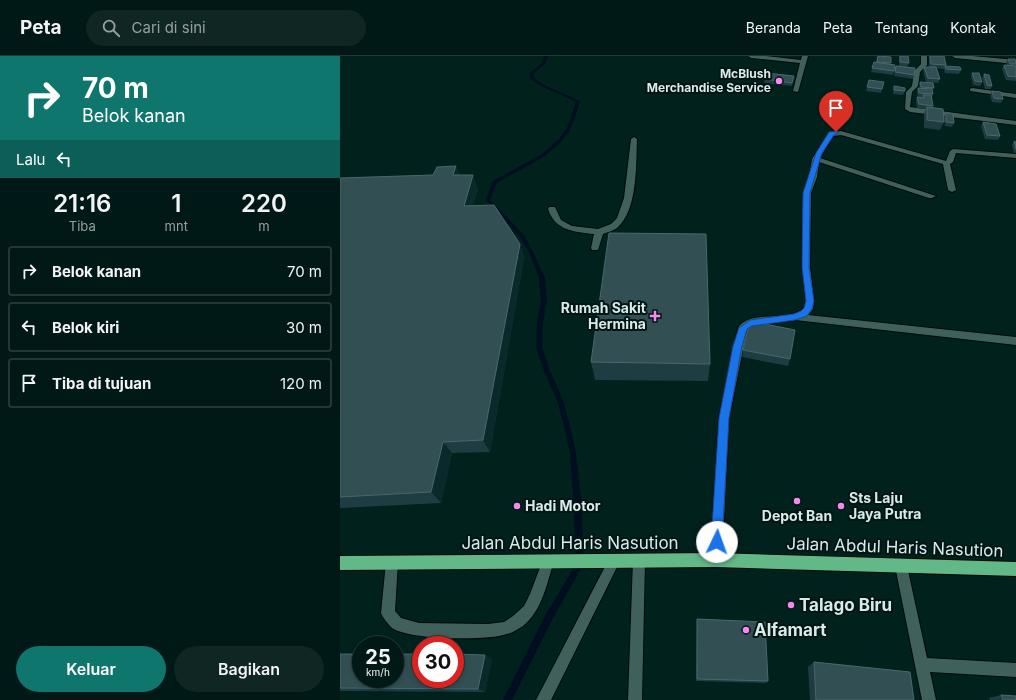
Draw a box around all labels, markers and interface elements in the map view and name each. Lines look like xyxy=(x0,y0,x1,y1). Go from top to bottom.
search box xyxy=(86,10,366,46)
text: Peta xyxy=(20,16,62,39)
icon: search xyxy=(100,17,122,39)
text: Cari di sini xyxy=(132,18,206,37)
text: Beranda xyxy=(746,19,801,36)
text: Peta xyxy=(823,19,853,36)
text: Tentang xyxy=(875,19,928,36)
text: Kontak xyxy=(950,19,996,36)
place label: McBlush Merchandise Service xyxy=(647,66,771,95)
text: 70 m xyxy=(82,71,149,105)
icon: right xyxy=(16,72,68,124)
marker: McBlush Merchandise Service xyxy=(774,76,784,86)
pin xyxy=(819,91,853,132)
icon: arrive xyxy=(825,97,847,119)
text: Belok kanan xyxy=(82,105,186,126)
icon: left xyxy=(53,148,75,170)
text: Lalu xyxy=(16,150,45,169)
text: 21:16 xyxy=(53,189,111,218)
text: 1 xyxy=(171,189,181,218)
text: 220 xyxy=(241,189,287,218)
text: Tiba xyxy=(69,218,96,234)
text: mnt xyxy=(165,218,188,234)
text: m xyxy=(258,218,270,234)
icon: right xyxy=(18,260,40,282)
text: Belok kanan xyxy=(52,262,141,281)
text: 70 m xyxy=(287,262,322,281)
place label: Rumah Sakit Hermina xyxy=(561,299,646,332)
marker: Rumah Sakit Hermina xyxy=(649,310,661,322)
icon: left xyxy=(18,316,40,338)
text: Belok kiri xyxy=(52,318,119,337)
text: 30 m xyxy=(286,318,322,337)
icon: arrive xyxy=(18,372,40,394)
text: Tiba di tujuan xyxy=(52,374,151,393)
text: 120 m xyxy=(280,374,322,393)
place label: Sts Laju Jaya Putra xyxy=(849,489,921,522)
marker: Depot Ban xyxy=(792,496,802,506)
place label: Hadi Motor xyxy=(525,497,601,514)
marker: Hadi Motor xyxy=(512,501,522,511)
marker: Sts Laju Jaya Putra xyxy=(836,501,846,511)
place label: Depot Ban xyxy=(762,507,832,524)
position arrow xyxy=(696,521,738,563)
street label: Jalan Abdul Haris Nasution xyxy=(461,533,679,553)
street label: Jalan Abdul Haris Nasution xyxy=(786,533,1004,561)
place label: Talago Biru xyxy=(799,595,892,615)
marker: Talago Biru xyxy=(786,600,796,610)
place label: Alfamart xyxy=(754,620,826,640)
marker: Alfamart xyxy=(741,625,751,635)
speed limit sign: 30 xyxy=(412,636,464,688)
text: 25 xyxy=(365,645,391,669)
button: Keluar xyxy=(16,646,166,692)
button: Bagikan xyxy=(174,646,324,692)
text: km/h xyxy=(366,666,390,678)

